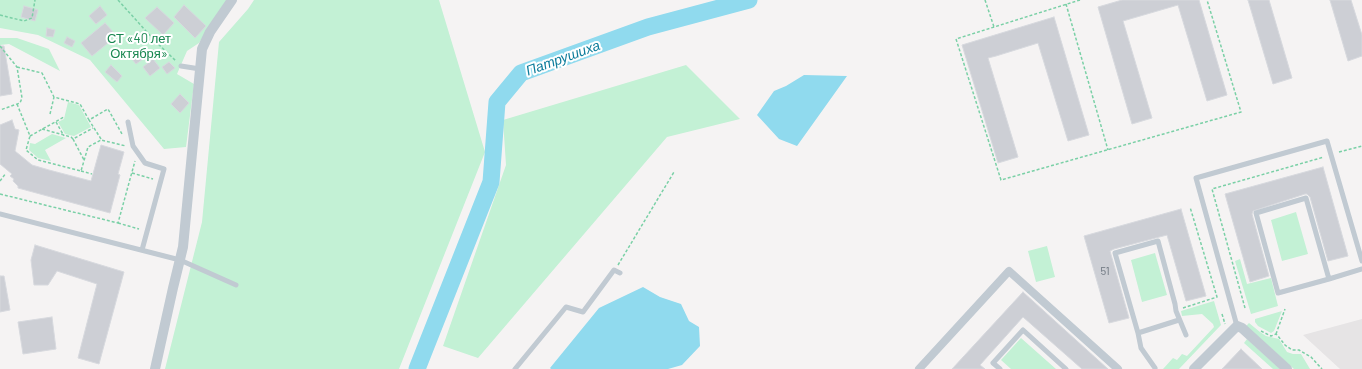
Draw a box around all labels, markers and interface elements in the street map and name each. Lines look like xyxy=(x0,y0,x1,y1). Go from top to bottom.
park label: СТ «40 лет Октября» xyxy=(107,31,171,62)
water label: Патрушиха xyxy=(524,37,602,79)
house number: 51 xyxy=(1100,264,1110,278)

